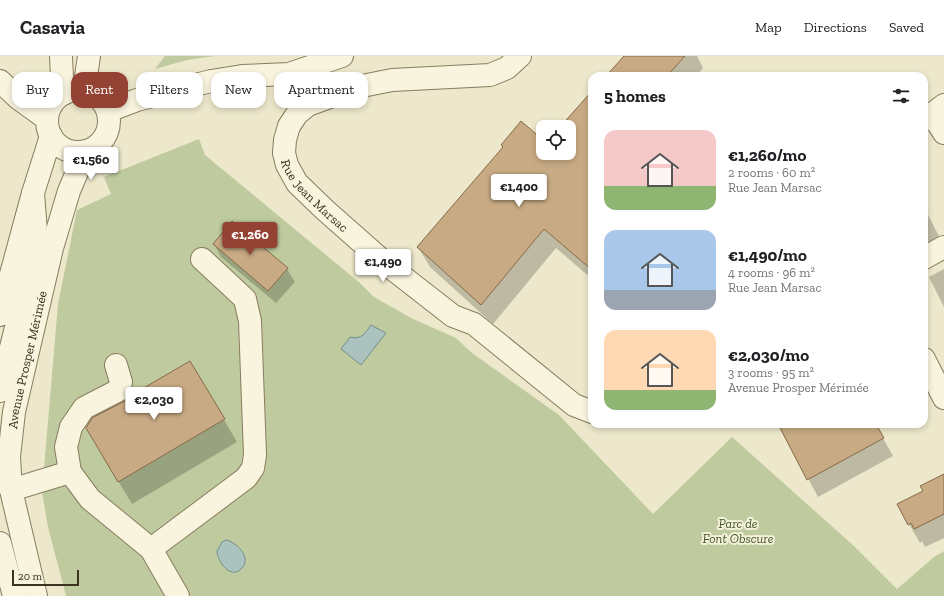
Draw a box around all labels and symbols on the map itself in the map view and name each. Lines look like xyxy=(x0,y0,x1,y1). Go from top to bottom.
pin: €1,560 xyxy=(58,147,124,181)
street label: Rue Jean Marsac xyxy=(278,158,351,235)
pin: €1,400 xyxy=(486,174,552,208)
pin: €1,260 xyxy=(217,222,283,256)
pin: €1,490 xyxy=(350,249,416,283)
street label: Avenue Prosper Mérimée xyxy=(5,289,49,429)
pin: €2,030 xyxy=(121,387,187,421)
park label: Parc de Font Obscure xyxy=(703,516,774,546)
scale bar xyxy=(12,568,79,587)

